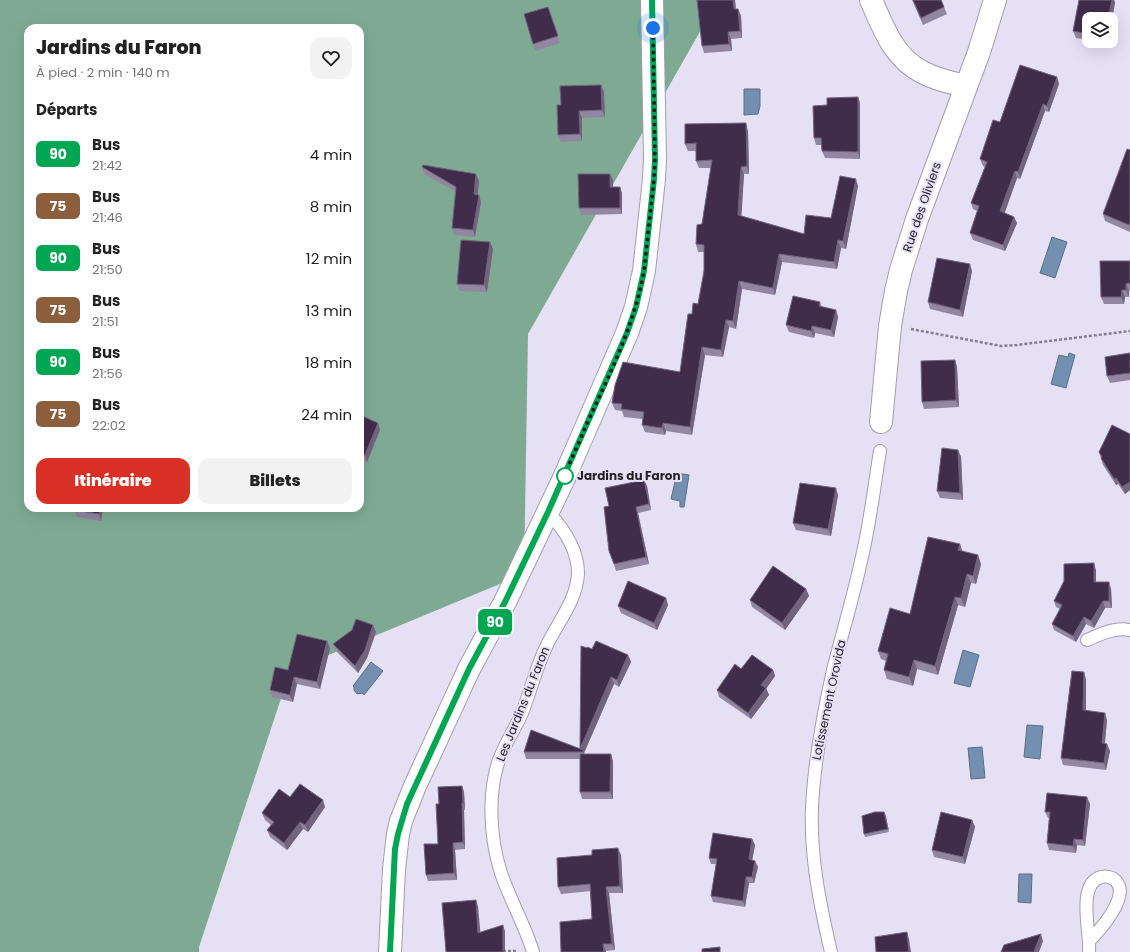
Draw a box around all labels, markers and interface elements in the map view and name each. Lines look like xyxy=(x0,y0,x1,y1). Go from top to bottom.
map controls xyxy=(1082,12,1118,48)
button: layers xyxy=(1082,12,1118,48)
your location xyxy=(643,18,663,38)
text: Jardins du Faron xyxy=(36,34,202,61)
button: heart xyxy=(310,37,352,79)
text: À pied · 2 min · 140 m xyxy=(36,63,170,82)
text: Départs xyxy=(36,99,97,120)
text: Bus xyxy=(92,134,120,155)
text: 90 xyxy=(49,144,67,164)
text: 4 min xyxy=(310,144,352,165)
text: 21:42 xyxy=(92,156,122,175)
street label: Rue des Oliviers xyxy=(898,160,945,254)
text: Bus xyxy=(92,186,120,207)
text: 75 xyxy=(50,196,66,216)
text: 8 min xyxy=(310,196,352,217)
text: 21:46 xyxy=(92,208,123,227)
text: Bus xyxy=(92,238,120,259)
text: 90 xyxy=(49,248,67,268)
text: 12 min xyxy=(306,248,352,269)
text: 21:50 xyxy=(92,260,123,279)
text: Bus xyxy=(92,290,120,311)
text: 75 xyxy=(50,300,66,320)
text: 13 min xyxy=(306,300,352,321)
text: 21:51 xyxy=(92,312,119,331)
text: Bus xyxy=(92,342,120,363)
text: 90 xyxy=(49,352,67,372)
text: 18 min xyxy=(305,352,352,373)
text: 21:56 xyxy=(92,364,123,383)
text: Bus xyxy=(92,394,120,415)
text: 75 xyxy=(50,404,66,424)
text: 24 min xyxy=(301,404,352,425)
text: 22:02 xyxy=(92,416,125,435)
button: Itinéraire xyxy=(36,458,190,504)
button: Billets xyxy=(198,458,352,504)
marker: Jardins du Faron xyxy=(556,467,574,485)
place label: Jardins du Faron xyxy=(577,467,681,484)
line badge: 90 xyxy=(477,609,513,635)
text: 90 xyxy=(486,612,504,632)
street label: Lotissement Orovida xyxy=(807,638,850,762)
street label: Les Jardins du Faron xyxy=(492,644,553,764)

